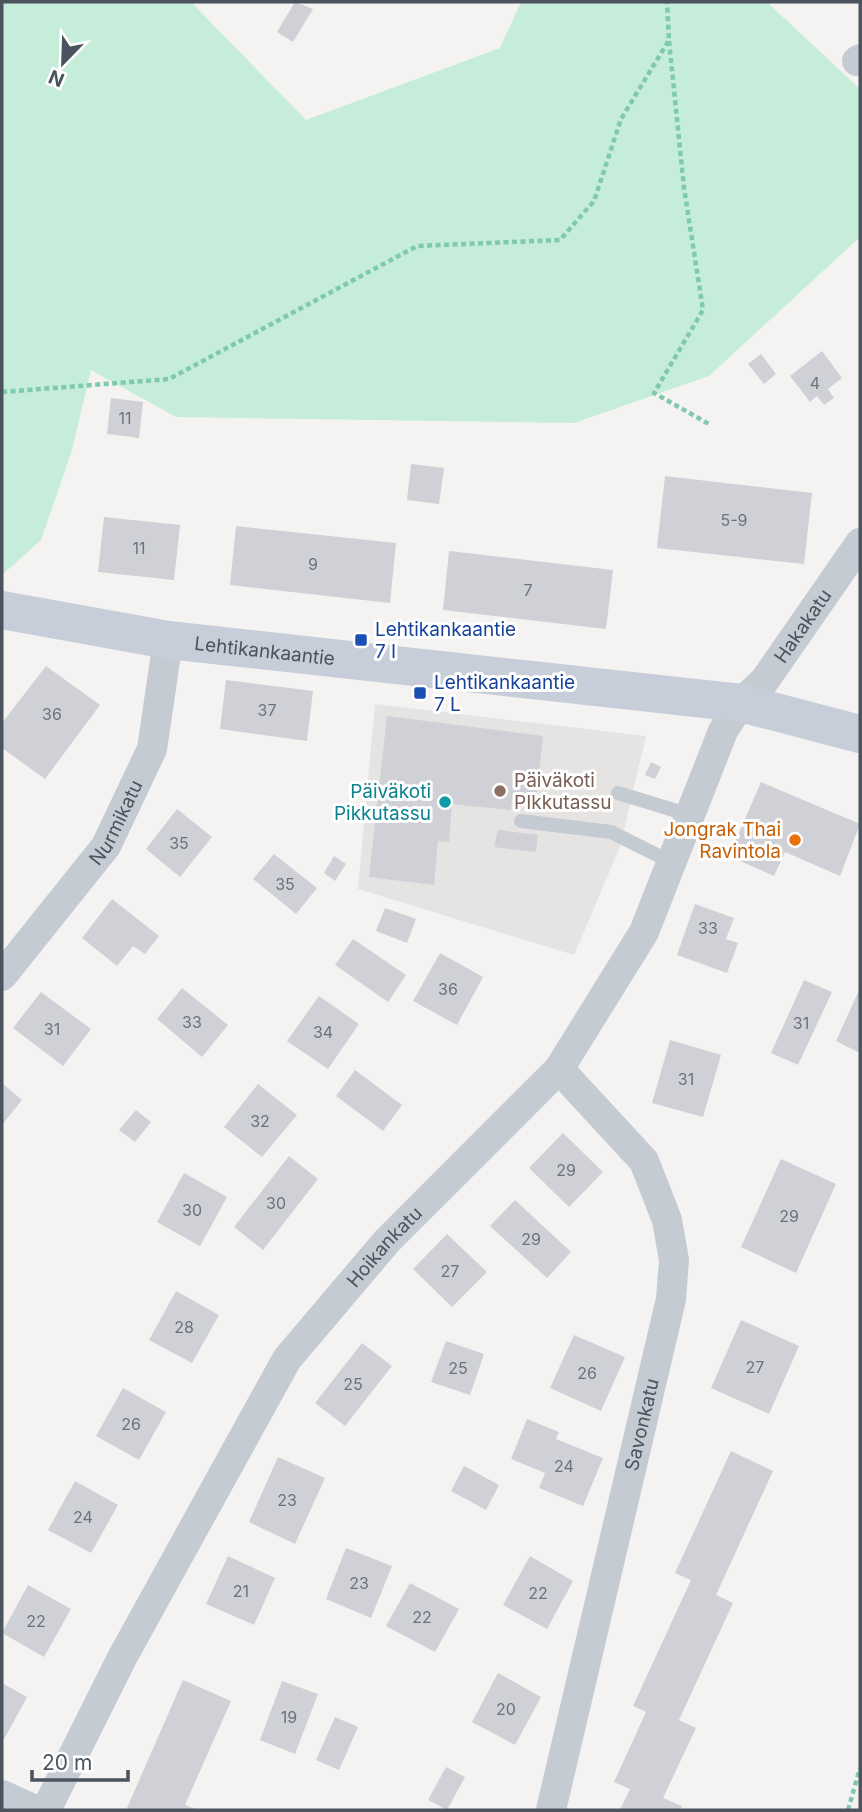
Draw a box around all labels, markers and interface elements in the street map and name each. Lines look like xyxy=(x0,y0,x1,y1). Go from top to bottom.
north arrow xyxy=(28,28,98,98)
text: N xyxy=(45,65,68,92)
house number: 4 xyxy=(810,373,820,393)
house number: 11 xyxy=(118,408,132,428)
house number: 5-9 xyxy=(720,510,748,530)
house number: 11 xyxy=(132,538,146,558)
house number: 9 xyxy=(308,554,318,574)
house number: 7 xyxy=(523,580,533,600)
street label: Hakakatu xyxy=(769,585,836,667)
place label: Lehtikankaantie 7 I xyxy=(375,618,516,663)
street label: Lehtikankaantie xyxy=(193,631,336,670)
marker: Lehtikankaantie 7 I xyxy=(353,632,369,648)
place label: Lehtikankaantie 7 L xyxy=(434,671,575,716)
marker: Lehtikankaantie 7 L xyxy=(412,685,428,701)
house number: 37 xyxy=(258,700,276,720)
house number: 36 xyxy=(42,704,62,724)
place label: Päiväkoti PIkkutassu xyxy=(514,769,612,814)
street label: Nurmikatu xyxy=(84,776,147,870)
place label: Päiväkoti Pikkutassu xyxy=(334,780,431,825)
marker: Päiväkoti PIkkutassu xyxy=(492,783,508,799)
marker: Päiväkoti Pikkutassu xyxy=(437,794,453,810)
place label: Jongrak Thai Ravintola xyxy=(664,818,781,863)
marker: Jongrak Thai Ravintola xyxy=(787,832,803,848)
house number: 35 xyxy=(169,833,189,853)
house number: 35 xyxy=(275,874,295,894)
house number: 33 xyxy=(698,918,718,938)
house number: 36 xyxy=(438,979,458,999)
house number: 33 xyxy=(182,1012,202,1032)
house number: 31 xyxy=(793,1013,809,1033)
house number: 31 xyxy=(44,1019,60,1039)
house number: 34 xyxy=(313,1022,333,1042)
house number: 31 xyxy=(678,1069,694,1089)
house number: 32 xyxy=(250,1111,270,1131)
house number: 29 xyxy=(556,1160,576,1180)
house number: 30 xyxy=(266,1193,286,1213)
house number: 30 xyxy=(182,1200,202,1220)
street label: Hoikankatu xyxy=(342,1201,427,1292)
house number: 29 xyxy=(779,1206,799,1226)
house number: 29 xyxy=(521,1229,541,1249)
house number: 27 xyxy=(441,1261,459,1281)
house number: 28 xyxy=(174,1317,194,1337)
house number: 27 xyxy=(746,1357,764,1377)
house number: 25 xyxy=(448,1358,468,1378)
house number: 26 xyxy=(577,1363,597,1383)
house number: 25 xyxy=(343,1374,363,1394)
street label: Savonkatu xyxy=(620,1376,663,1473)
house number: 26 xyxy=(121,1414,141,1434)
house number: 24 xyxy=(554,1456,574,1476)
house number: 23 xyxy=(277,1490,297,1510)
house number: 24 xyxy=(73,1507,93,1527)
house number: 23 xyxy=(349,1573,369,1593)
house number: 21 xyxy=(233,1581,249,1601)
house number: 22 xyxy=(528,1583,548,1603)
house number: 22 xyxy=(412,1607,432,1627)
house number: 22 xyxy=(26,1611,46,1631)
house number: 20 xyxy=(496,1699,516,1719)
house number: 19 xyxy=(281,1707,297,1727)
scale bar xyxy=(32,1738,128,1782)
text: 20 m xyxy=(42,1750,92,1775)

